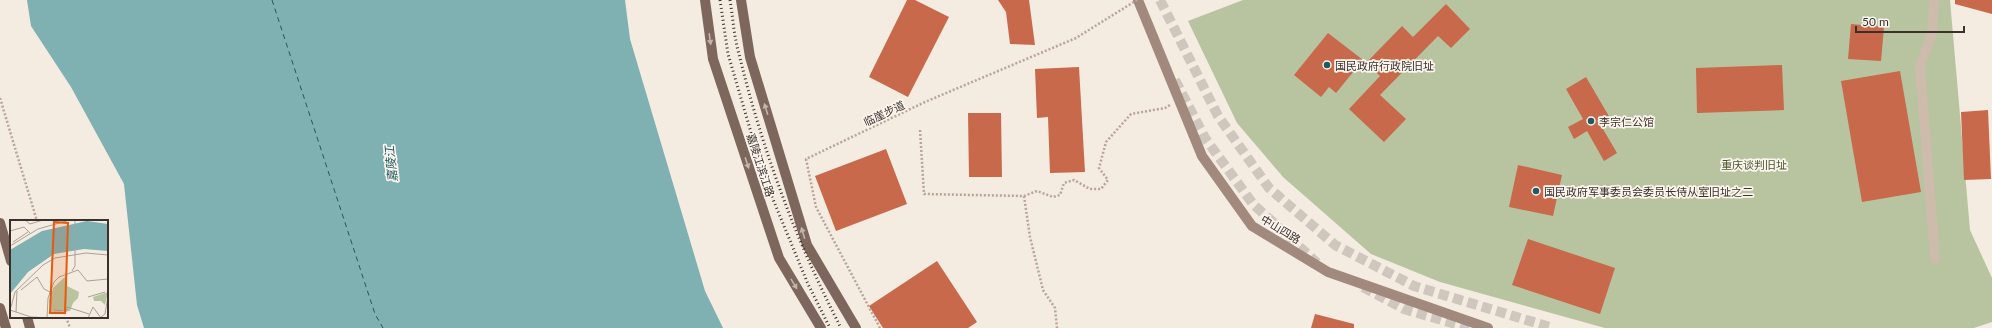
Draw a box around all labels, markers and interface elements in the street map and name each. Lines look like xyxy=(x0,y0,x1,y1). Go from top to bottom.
scale bar xyxy=(1856,8,1964,34)
text: 50 m xyxy=(1862,14,1889,29)
one-way arrow xyxy=(707,33,713,45)
place label: 国民政府行政院旧址 xyxy=(1335,59,1434,72)
marker: 国民政府行政院旧址 xyxy=(1322,60,1332,70)
street label: 临崖步道 xyxy=(861,98,907,128)
one-way arrow xyxy=(763,102,769,114)
place label: 李宗仁公馆 xyxy=(1599,115,1654,128)
marker: 李宗仁公馆 xyxy=(1586,116,1596,126)
street label: 嘉陵江滨江路 xyxy=(745,132,777,198)
water label: 嘉陵江 xyxy=(381,143,400,183)
one-way arrow xyxy=(745,157,751,169)
park label: 重庆谈判旧址 xyxy=(1721,158,1787,171)
place label: 国民政府军事委员会委员长侍从室旧址之二 xyxy=(1544,185,1753,198)
marker: 国民政府军事委员会委员长侍从室旧址之二 xyxy=(1531,186,1541,196)
street label: 中山四路 xyxy=(1259,212,1303,246)
inset map xyxy=(10,220,108,318)
one-way arrow xyxy=(800,227,806,239)
one-way arrow xyxy=(791,278,798,290)

